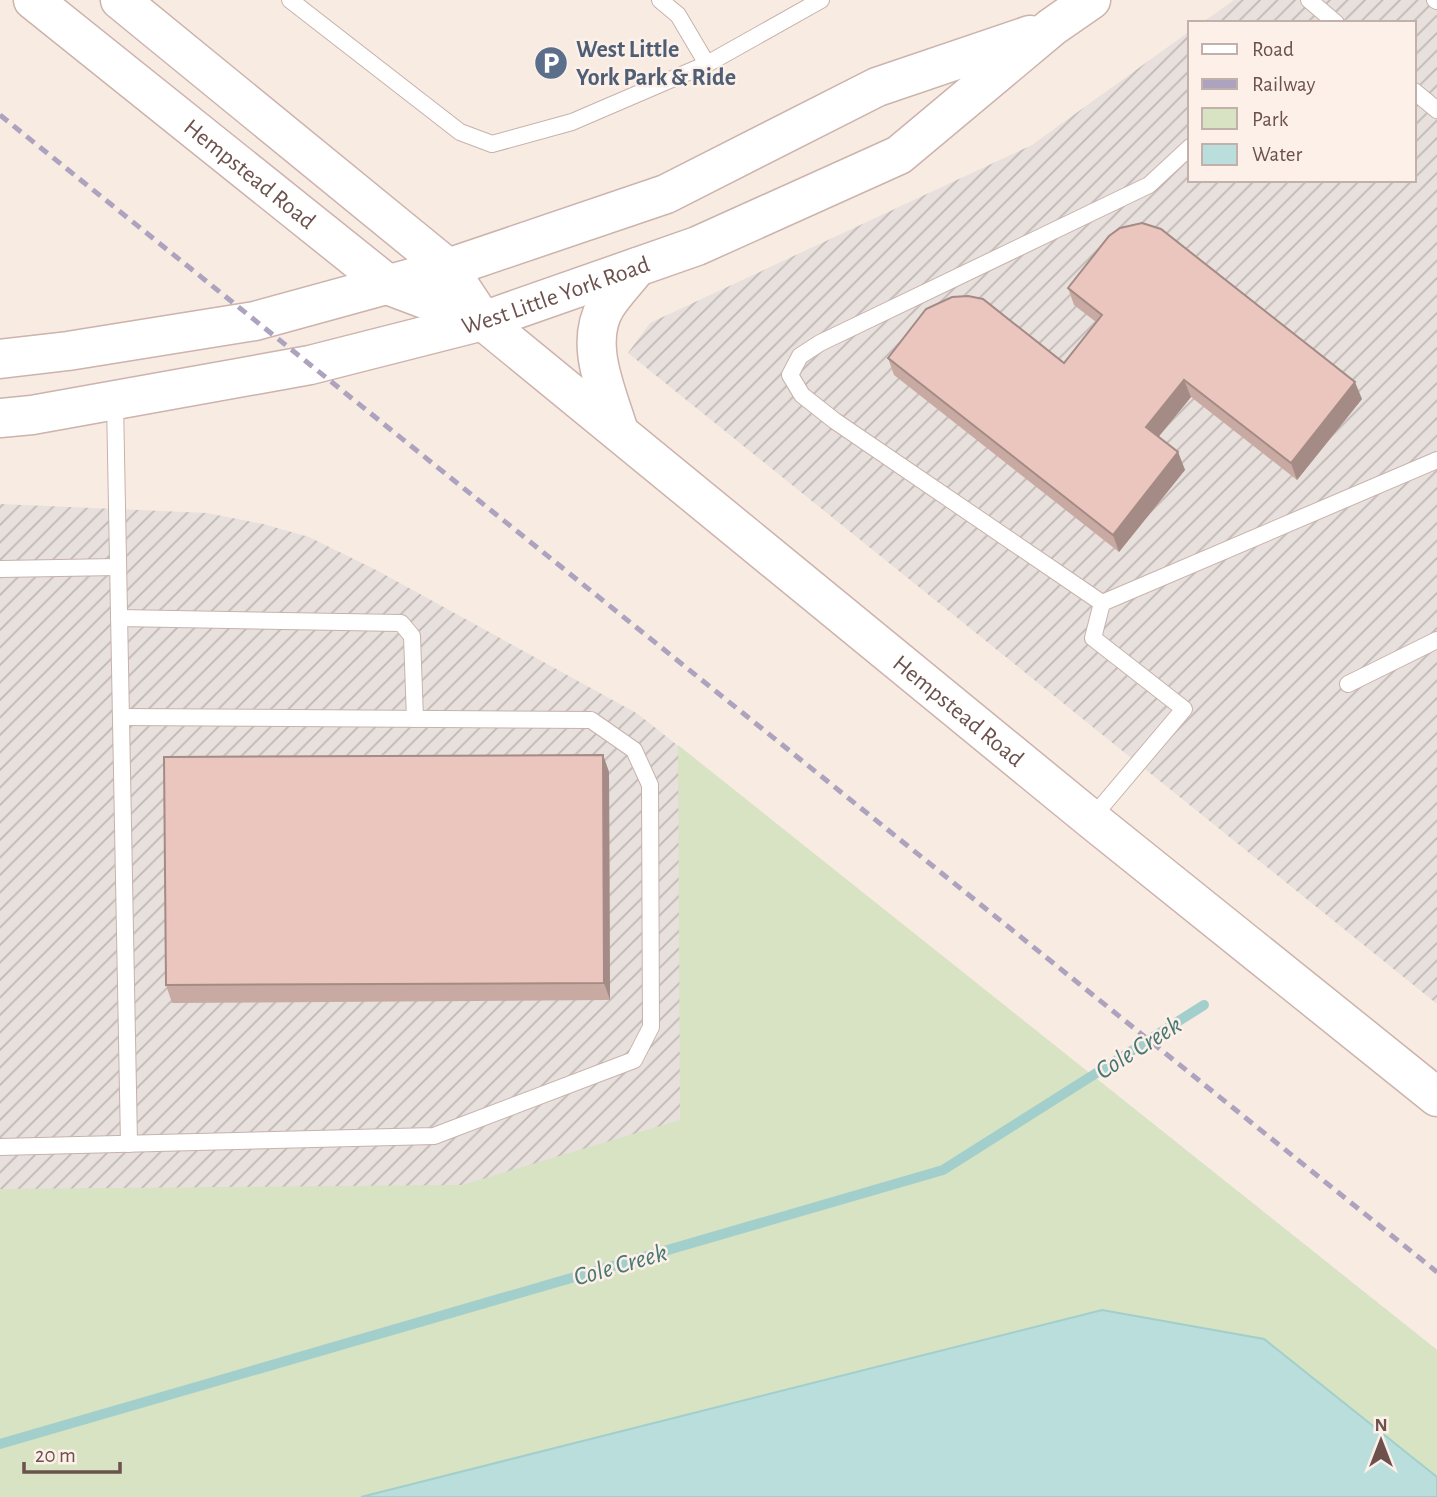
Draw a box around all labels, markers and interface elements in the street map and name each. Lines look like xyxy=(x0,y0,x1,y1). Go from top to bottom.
legend xyxy=(1188,21,1416,182)
place label: West Little York Park & Ride xyxy=(576,38,736,90)
text: Road xyxy=(1252,39,1294,60)
parking icon: West Little York Park & Ride xyxy=(532,44,570,82)
text: Railway xyxy=(1252,74,1315,95)
text: Park xyxy=(1252,109,1289,130)
street label: Hempstead Road xyxy=(179,115,320,234)
text: Water xyxy=(1252,144,1302,165)
street label: West Little York Road xyxy=(459,253,653,339)
street label: Hempstead Road xyxy=(888,651,1028,772)
water label: Cole Creek xyxy=(1091,1011,1186,1084)
water label: Cole Creek xyxy=(571,1239,670,1291)
north arrow xyxy=(1346,1406,1416,1476)
text: N xyxy=(1374,1416,1388,1435)
scale bar xyxy=(24,1430,121,1474)
text: 20 m xyxy=(35,1445,76,1466)

